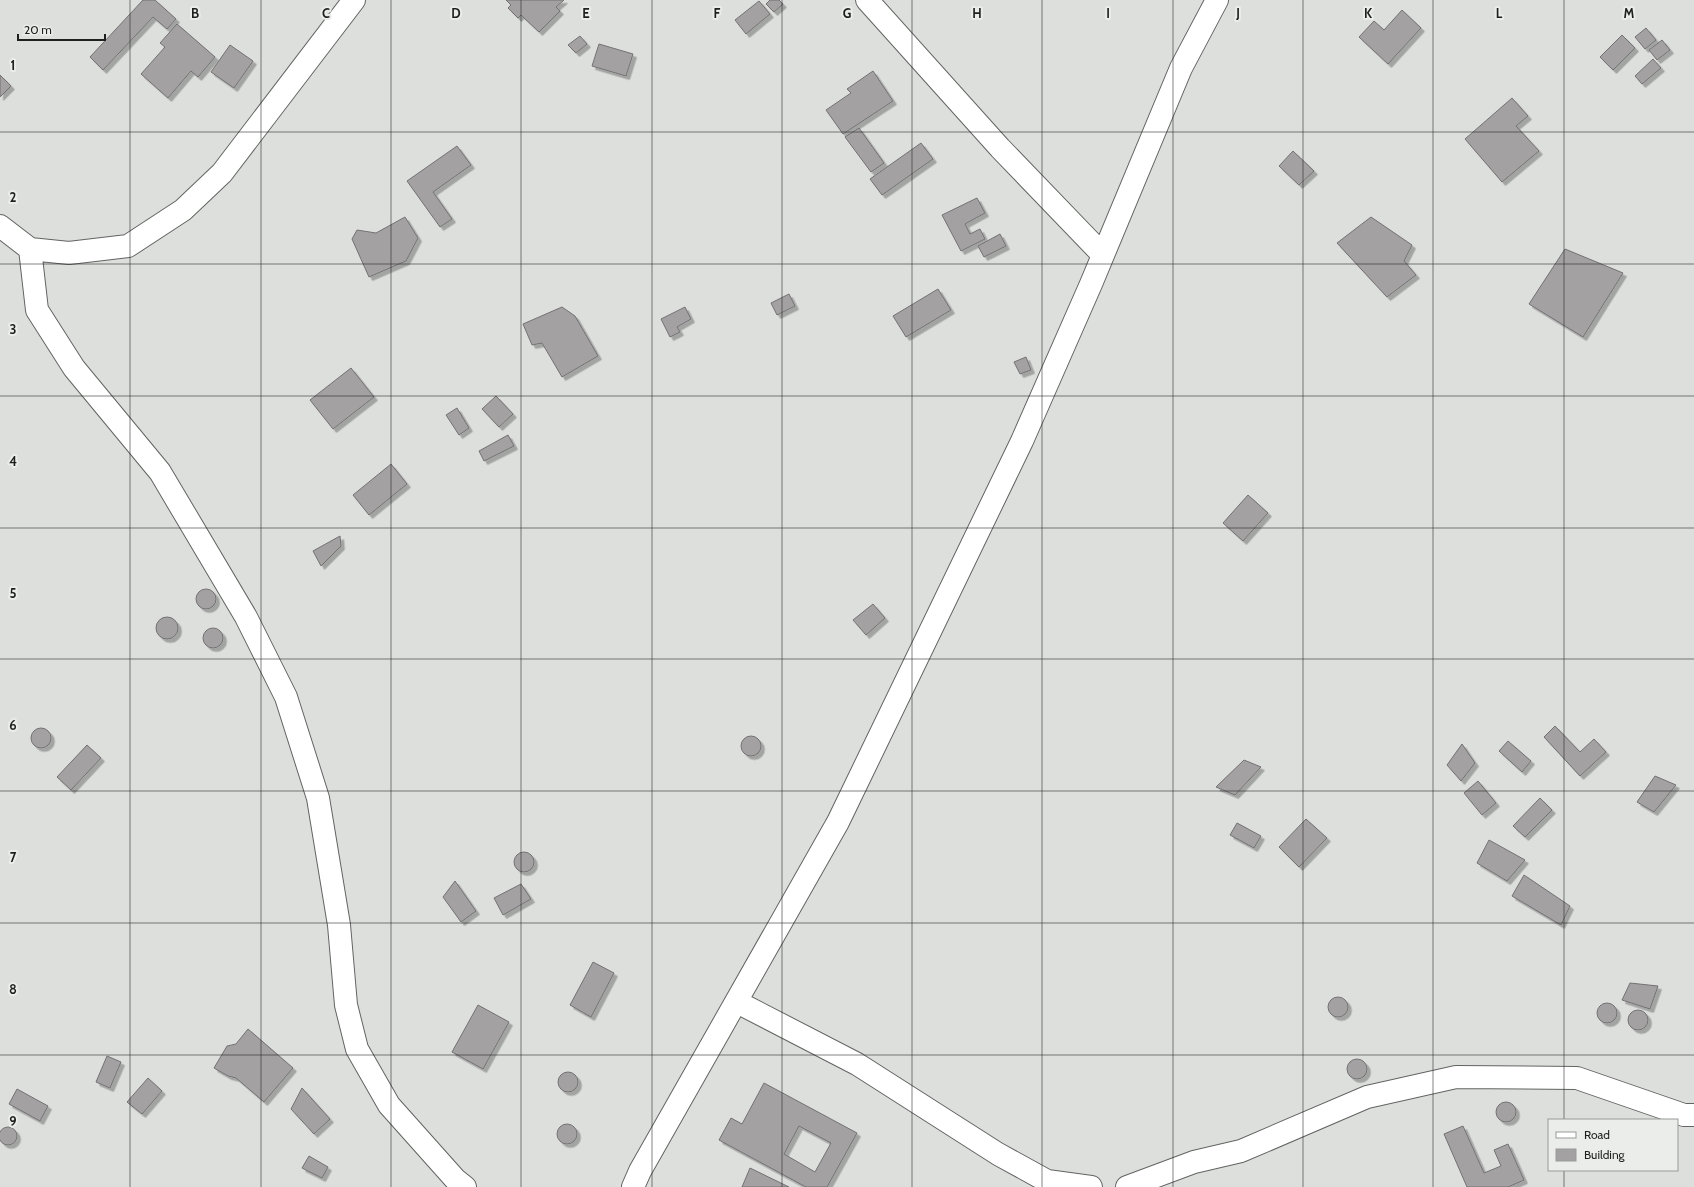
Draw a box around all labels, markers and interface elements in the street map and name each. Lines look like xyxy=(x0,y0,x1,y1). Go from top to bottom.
text: B xyxy=(191,5,199,21)
text: C xyxy=(322,5,330,21)
text: D xyxy=(451,5,461,21)
text: E xyxy=(582,5,590,21)
text: F xyxy=(714,5,721,21)
text: G xyxy=(843,5,852,21)
text: H xyxy=(972,5,982,21)
text: I xyxy=(1106,5,1110,21)
text: J xyxy=(1235,5,1240,21)
text: K xyxy=(1364,5,1373,21)
text: L xyxy=(1496,5,1503,21)
text: M xyxy=(1624,5,1635,21)
scale bar xyxy=(18,16,105,42)
text: 20 m xyxy=(24,22,52,37)
text: 1 xyxy=(11,57,15,73)
text: 2 xyxy=(10,189,17,205)
text: 3 xyxy=(9,321,17,337)
text: 4 xyxy=(9,453,17,469)
text: 5 xyxy=(10,585,17,601)
text: 6 xyxy=(9,717,17,733)
text: 7 xyxy=(10,849,17,865)
text: 8 xyxy=(9,981,17,997)
text: 9 xyxy=(9,1113,17,1129)
legend xyxy=(1548,1119,1678,1171)
text: Road xyxy=(1584,1127,1610,1142)
text: Building xyxy=(1584,1147,1626,1162)

